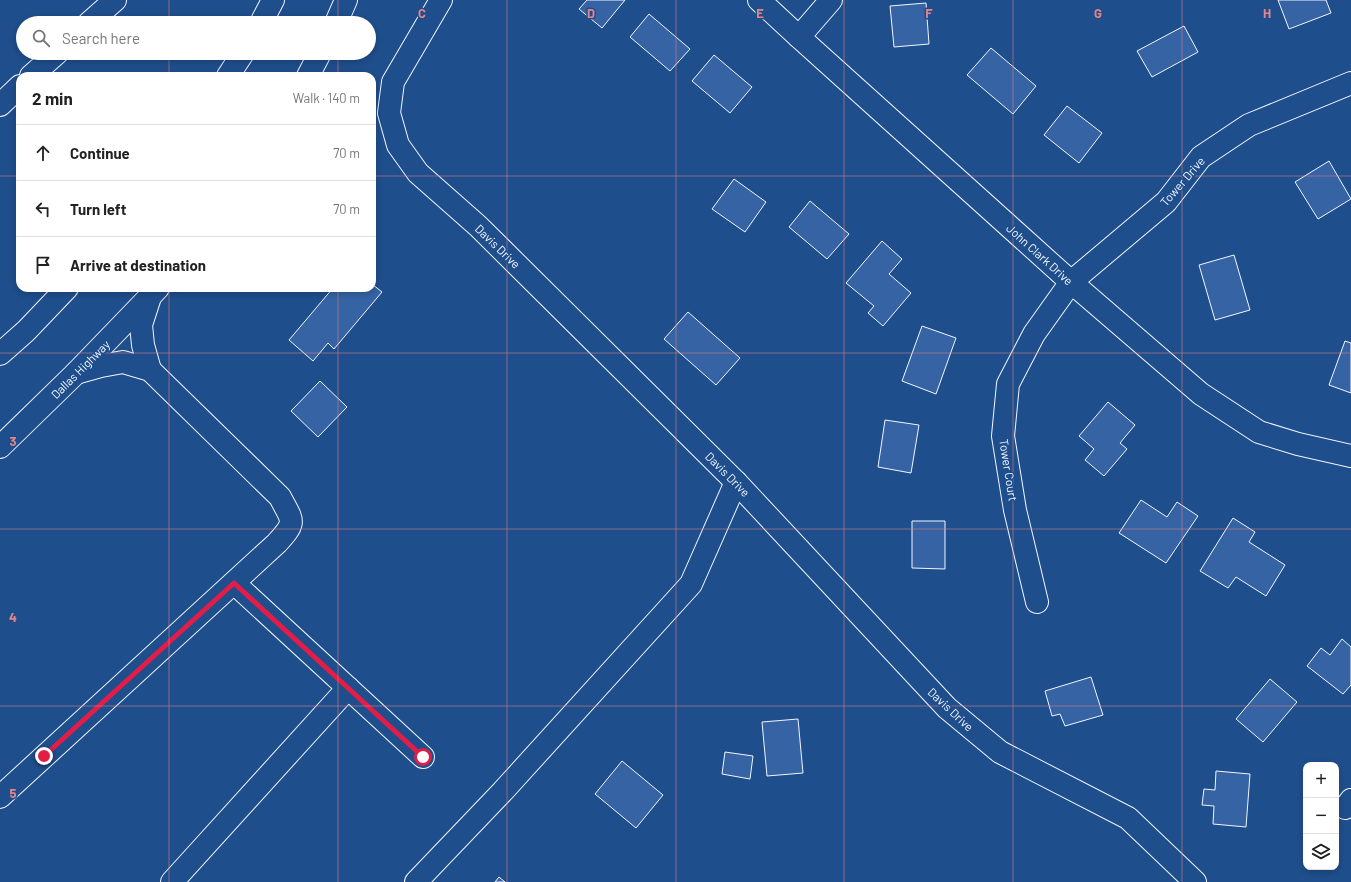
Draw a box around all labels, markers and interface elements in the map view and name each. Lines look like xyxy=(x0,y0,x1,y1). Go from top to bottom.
text: C xyxy=(418,5,426,21)
text: D xyxy=(587,5,595,21)
text: E xyxy=(756,5,764,21)
text: F xyxy=(925,5,933,21)
text: G xyxy=(1094,5,1102,21)
text: H xyxy=(1263,5,1271,21)
search box xyxy=(16,16,376,60)
icon: search xyxy=(30,27,52,49)
text: Search here xyxy=(62,29,140,47)
text: 2 min xyxy=(32,88,73,108)
text: Walk · 140 m xyxy=(293,90,360,106)
icon: ahead xyxy=(32,142,54,164)
text: Continue xyxy=(70,144,130,162)
text: 70 m xyxy=(333,145,360,161)
street label: Tower Drive xyxy=(1157,154,1207,208)
icon: left xyxy=(32,198,54,220)
text: Turn left xyxy=(70,200,126,218)
text: 70 m xyxy=(333,201,360,217)
street label: Davis Drive xyxy=(473,221,523,271)
street label: John Clark Drive xyxy=(1004,221,1076,287)
icon: arrive xyxy=(32,254,54,276)
text: Arrive at destination xyxy=(70,256,206,274)
street label: Dallas Highway xyxy=(48,336,113,401)
text: 3 xyxy=(9,433,17,449)
street label: Tower Court xyxy=(997,438,1021,502)
street label: Davis Drive xyxy=(703,449,753,499)
text: 4 xyxy=(9,609,17,625)
street label: Davis Drive xyxy=(925,684,977,734)
route end xyxy=(35,747,53,765)
route start xyxy=(414,748,432,766)
map controls xyxy=(1303,762,1339,870)
button: + xyxy=(1303,762,1339,798)
text: 5 xyxy=(9,785,17,801)
button: − xyxy=(1303,798,1339,834)
button: layers xyxy=(1303,834,1339,870)

